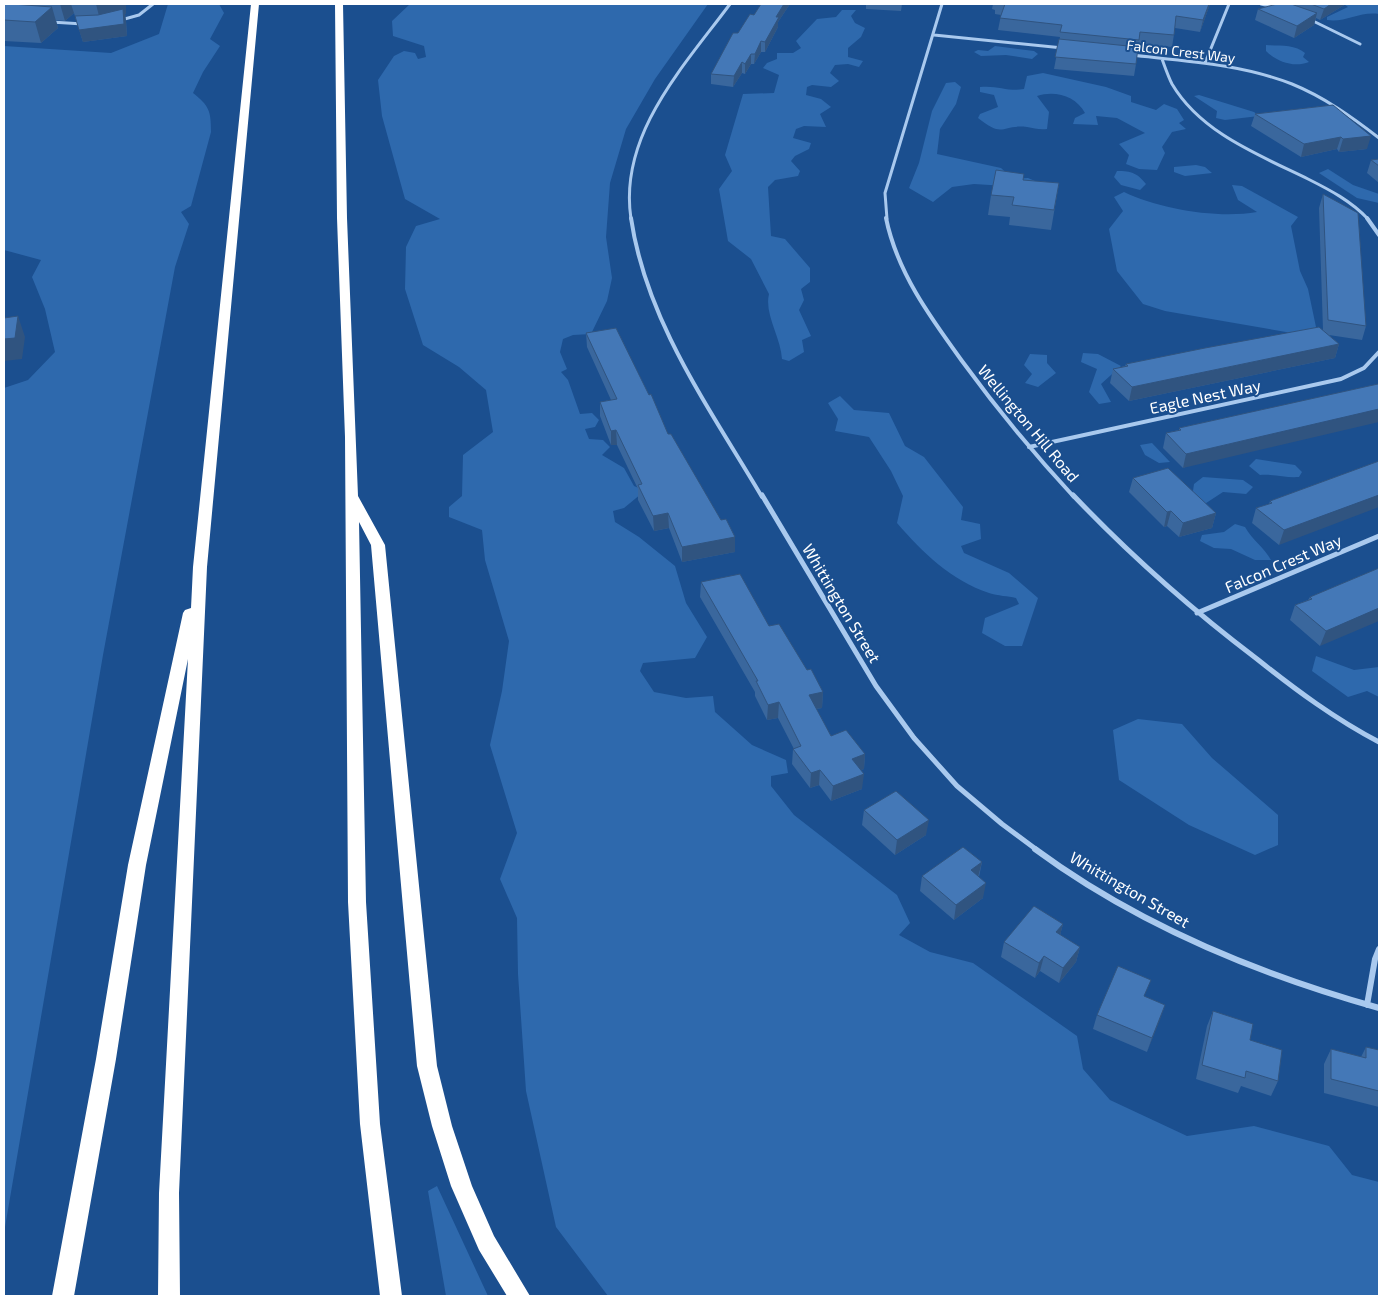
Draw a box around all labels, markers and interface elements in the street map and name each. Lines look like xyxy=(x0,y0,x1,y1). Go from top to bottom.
street label: Falcon Crest Way xyxy=(1126,36,1237,66)
street label: Wellington Hill Road xyxy=(974,360,1084,486)
street label: Eagle Nest Way xyxy=(1148,375,1263,417)
street label: Falcon Crest Way xyxy=(1222,530,1345,596)
street label: Whittington Street xyxy=(799,540,885,666)
street label: Whittington Street xyxy=(1067,847,1193,931)

